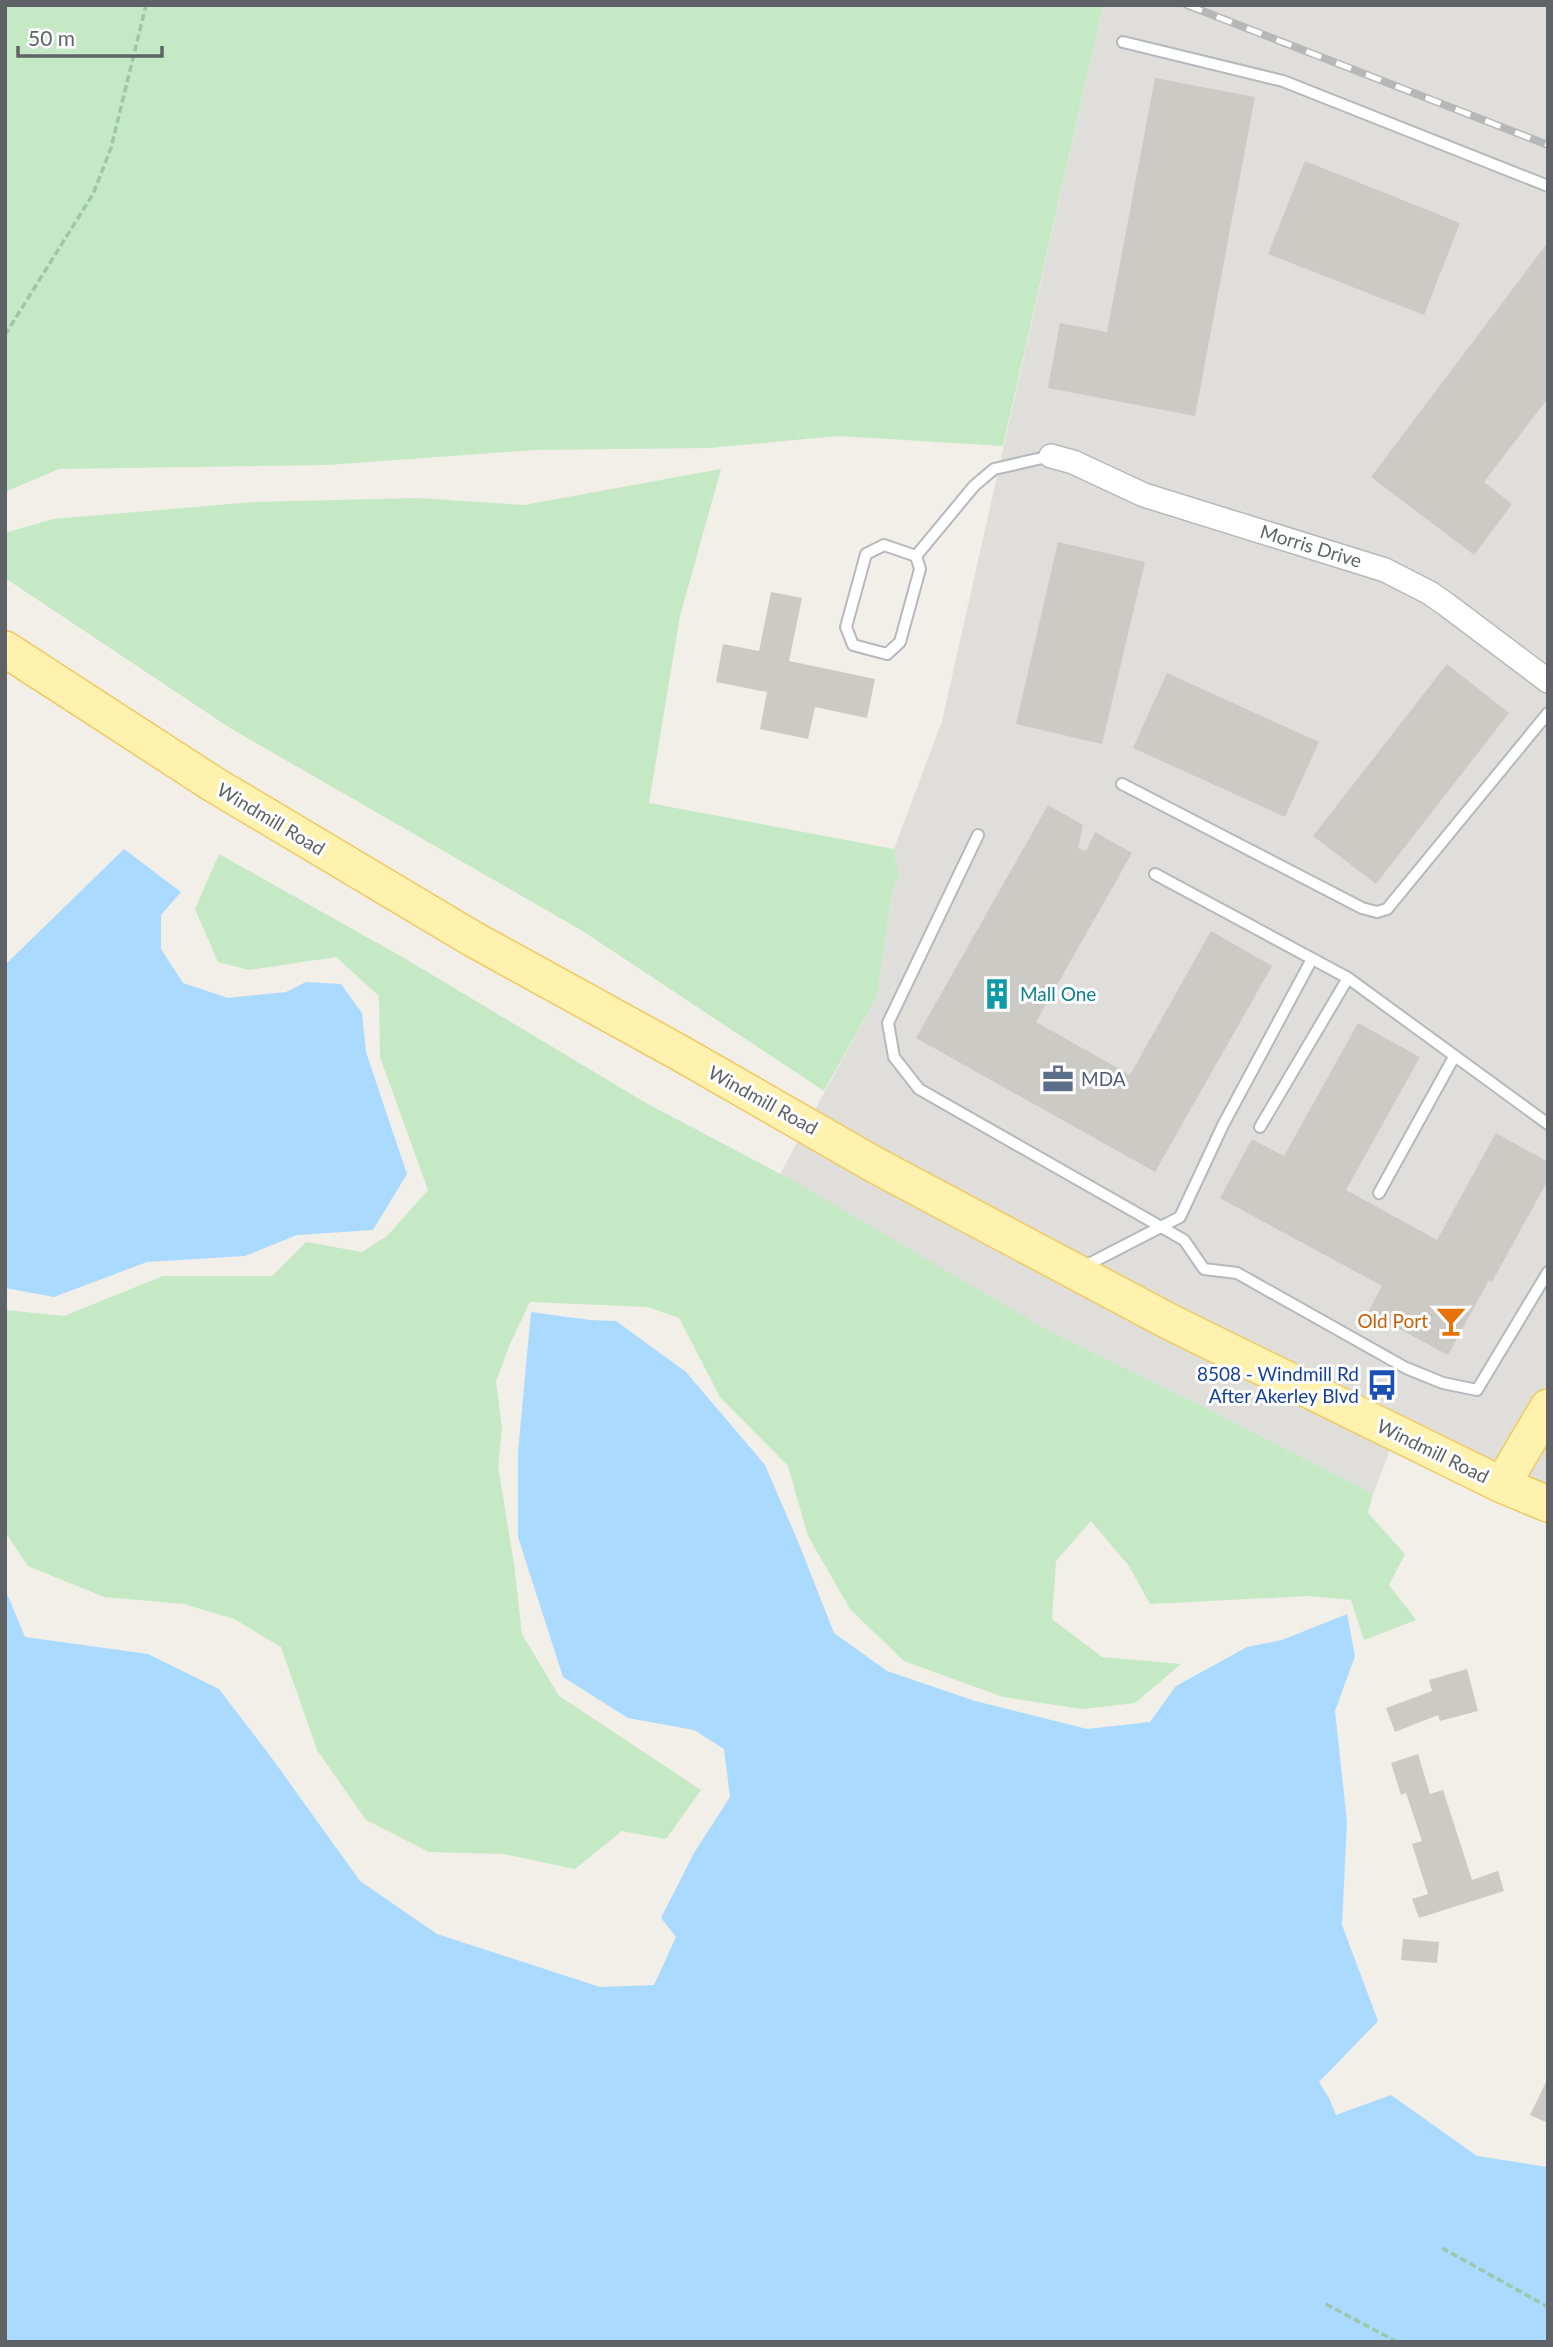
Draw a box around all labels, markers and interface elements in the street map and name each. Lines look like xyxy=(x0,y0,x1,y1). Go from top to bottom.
scale bar xyxy=(18,14,161,58)
text: 50 m xyxy=(28,25,75,50)
street label: Morris Drive xyxy=(1258,519,1365,572)
street label: Windmill Road xyxy=(213,777,329,860)
building icon: Mall One xyxy=(980,977,1014,1011)
place label: Mall One xyxy=(1020,982,1096,1005)
street label: Windmill Road xyxy=(704,1060,822,1139)
office icon: MDA xyxy=(1041,1062,1075,1096)
place label: MDA xyxy=(1081,1067,1126,1090)
bar icon: Old Port xyxy=(1434,1304,1468,1338)
place label: Old Port xyxy=(1358,1309,1428,1332)
place label: 8508 - Windmill Rd After Akerley Blvd xyxy=(1197,1362,1359,1407)
bus stop icon: 8508 - Windmill Rd After Akerley Blvd xyxy=(1365,1368,1399,1402)
street label: Windmill Road xyxy=(1374,1414,1493,1488)

